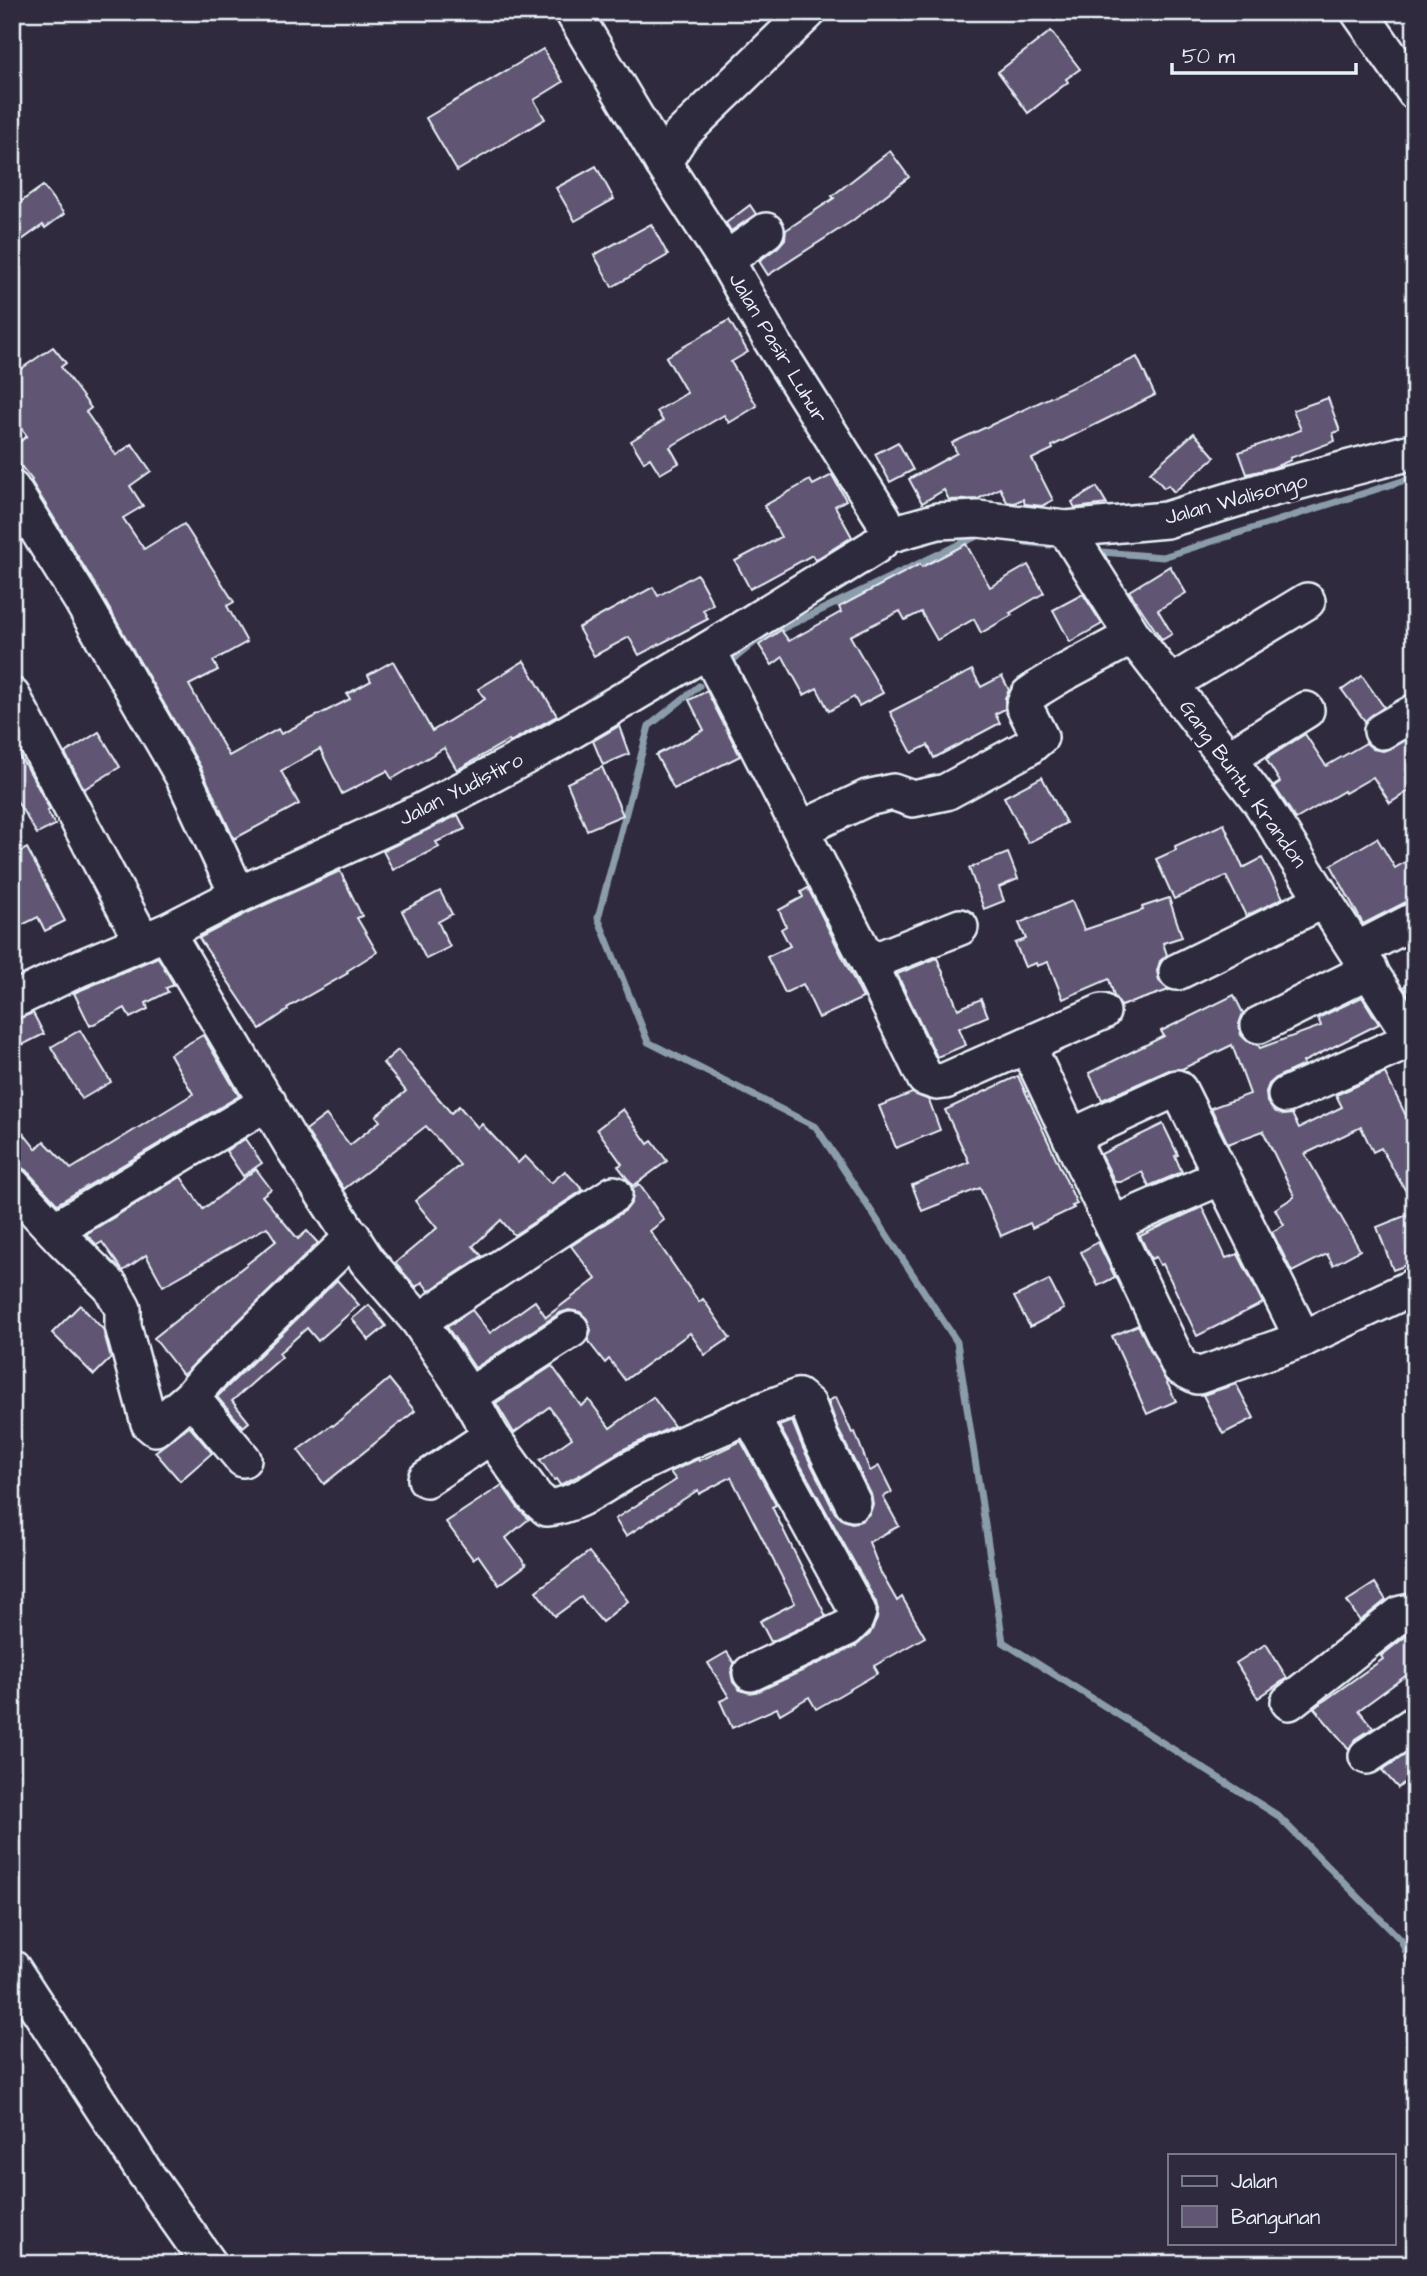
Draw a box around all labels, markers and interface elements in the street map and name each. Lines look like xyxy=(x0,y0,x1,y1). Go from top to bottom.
scale bar xyxy=(1172,32,1355,76)
text: 50 m xyxy=(1182,42,1236,71)
street label: Jalan Pasir Luhur xyxy=(722,268,835,429)
street label: Jalan Walisongo xyxy=(1161,466,1311,534)
street label: Gang Buntu, Krandon xyxy=(1171,694,1314,875)
street label: Jalan Yudistiro xyxy=(394,745,528,833)
legend xyxy=(1168,2154,1396,2244)
text: Jalan xyxy=(1231,2167,1277,2196)
text: Bangunan xyxy=(1231,2203,1320,2234)

